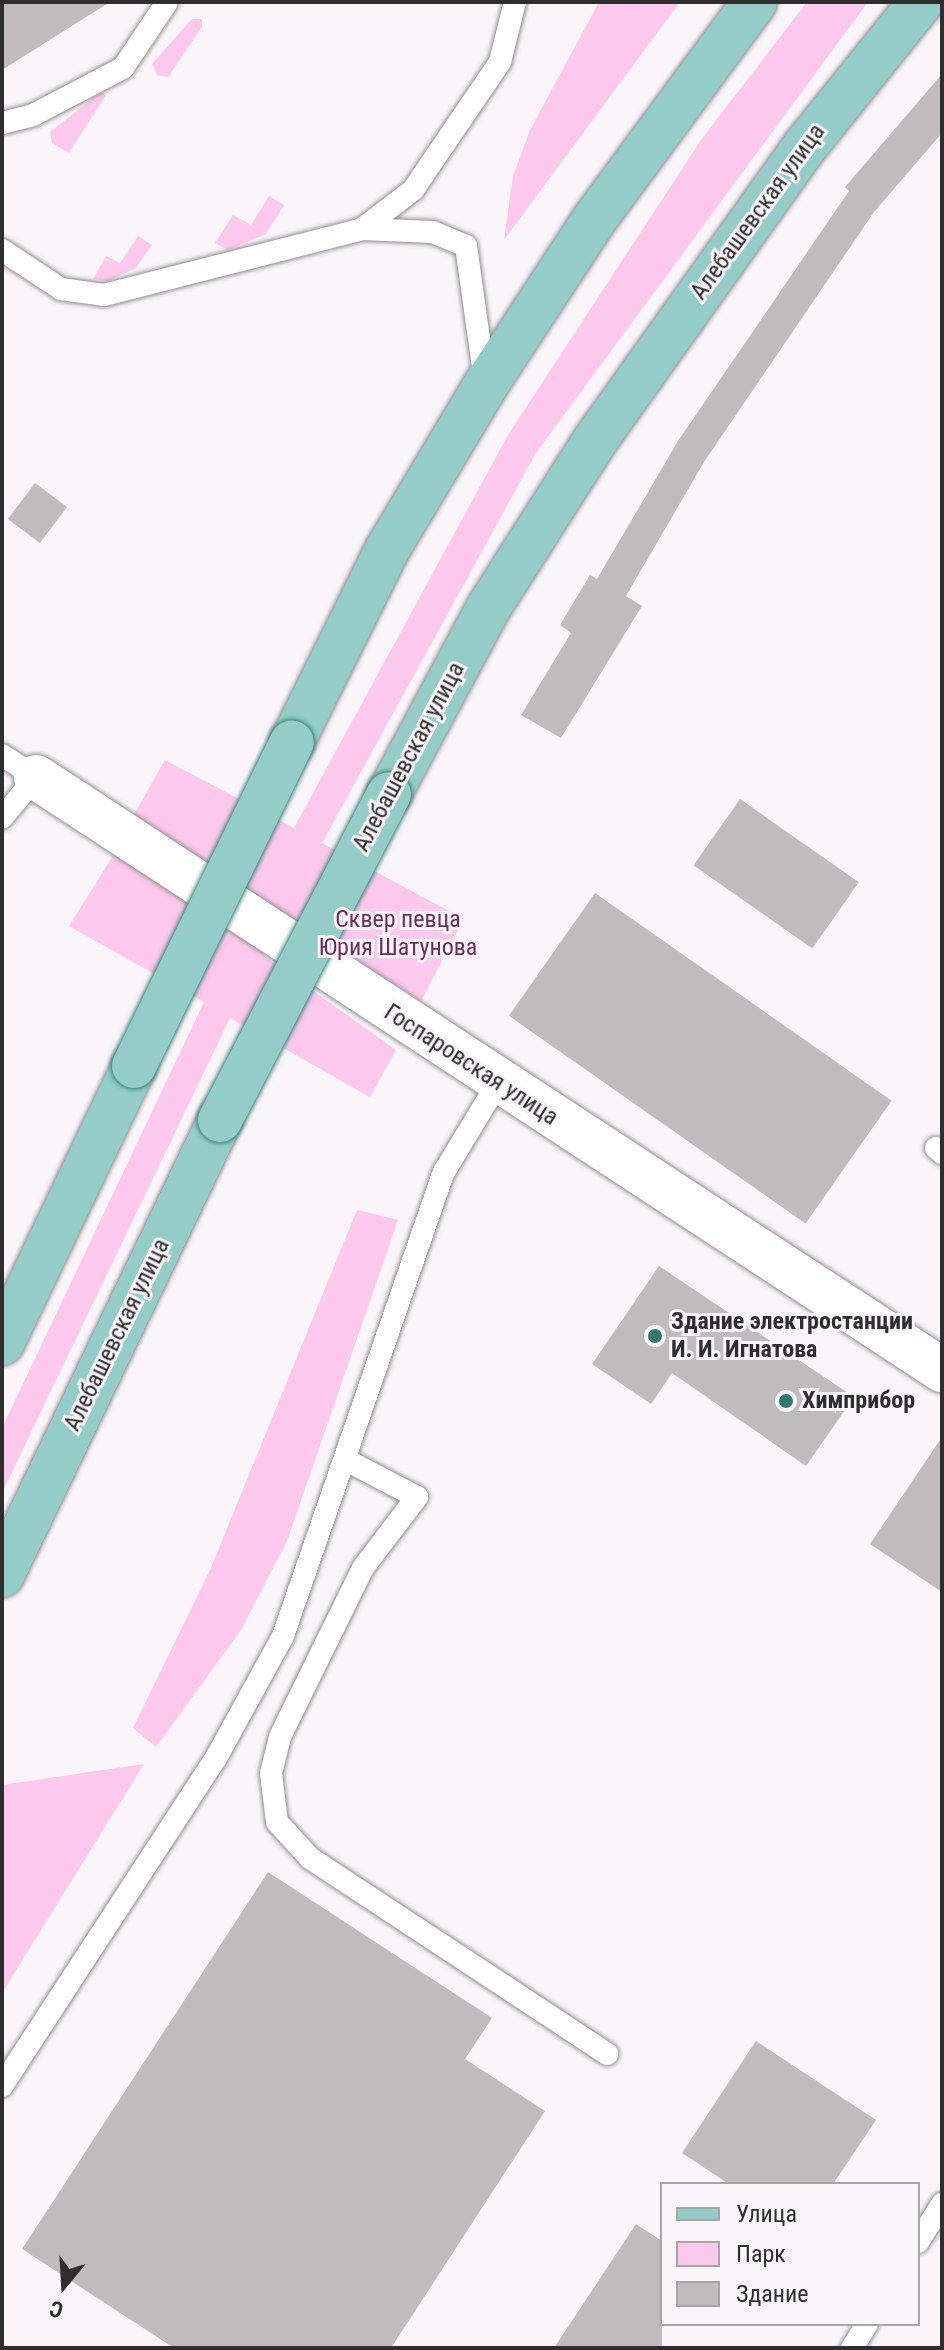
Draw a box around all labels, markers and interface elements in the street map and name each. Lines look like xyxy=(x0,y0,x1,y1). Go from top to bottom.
street label: Алебашевская улица xyxy=(685,119,831,305)
street label: Алебашевская улица xyxy=(347,657,471,857)
park label: Сквер певца Юрия Шатунова xyxy=(319,906,477,962)
street label: Госпаровская улица xyxy=(379,998,563,1132)
street label: Алебашевская улица xyxy=(58,1234,176,1436)
place label: Здание электростанции И. И. Игнатова xyxy=(671,1308,913,1364)
marker: Здание электростанции И. И. Игнатова xyxy=(646,1327,664,1345)
place label: Химприбор xyxy=(802,1387,915,1415)
marker: Химприбор xyxy=(777,1392,795,1410)
legend xyxy=(660,2182,920,2326)
text: Улица xyxy=(736,2200,797,2228)
text: Парк xyxy=(736,2240,786,2268)
north arrow xyxy=(24,2246,104,2326)
text: Здание xyxy=(736,2280,808,2308)
text: С xyxy=(47,2295,66,2323)

